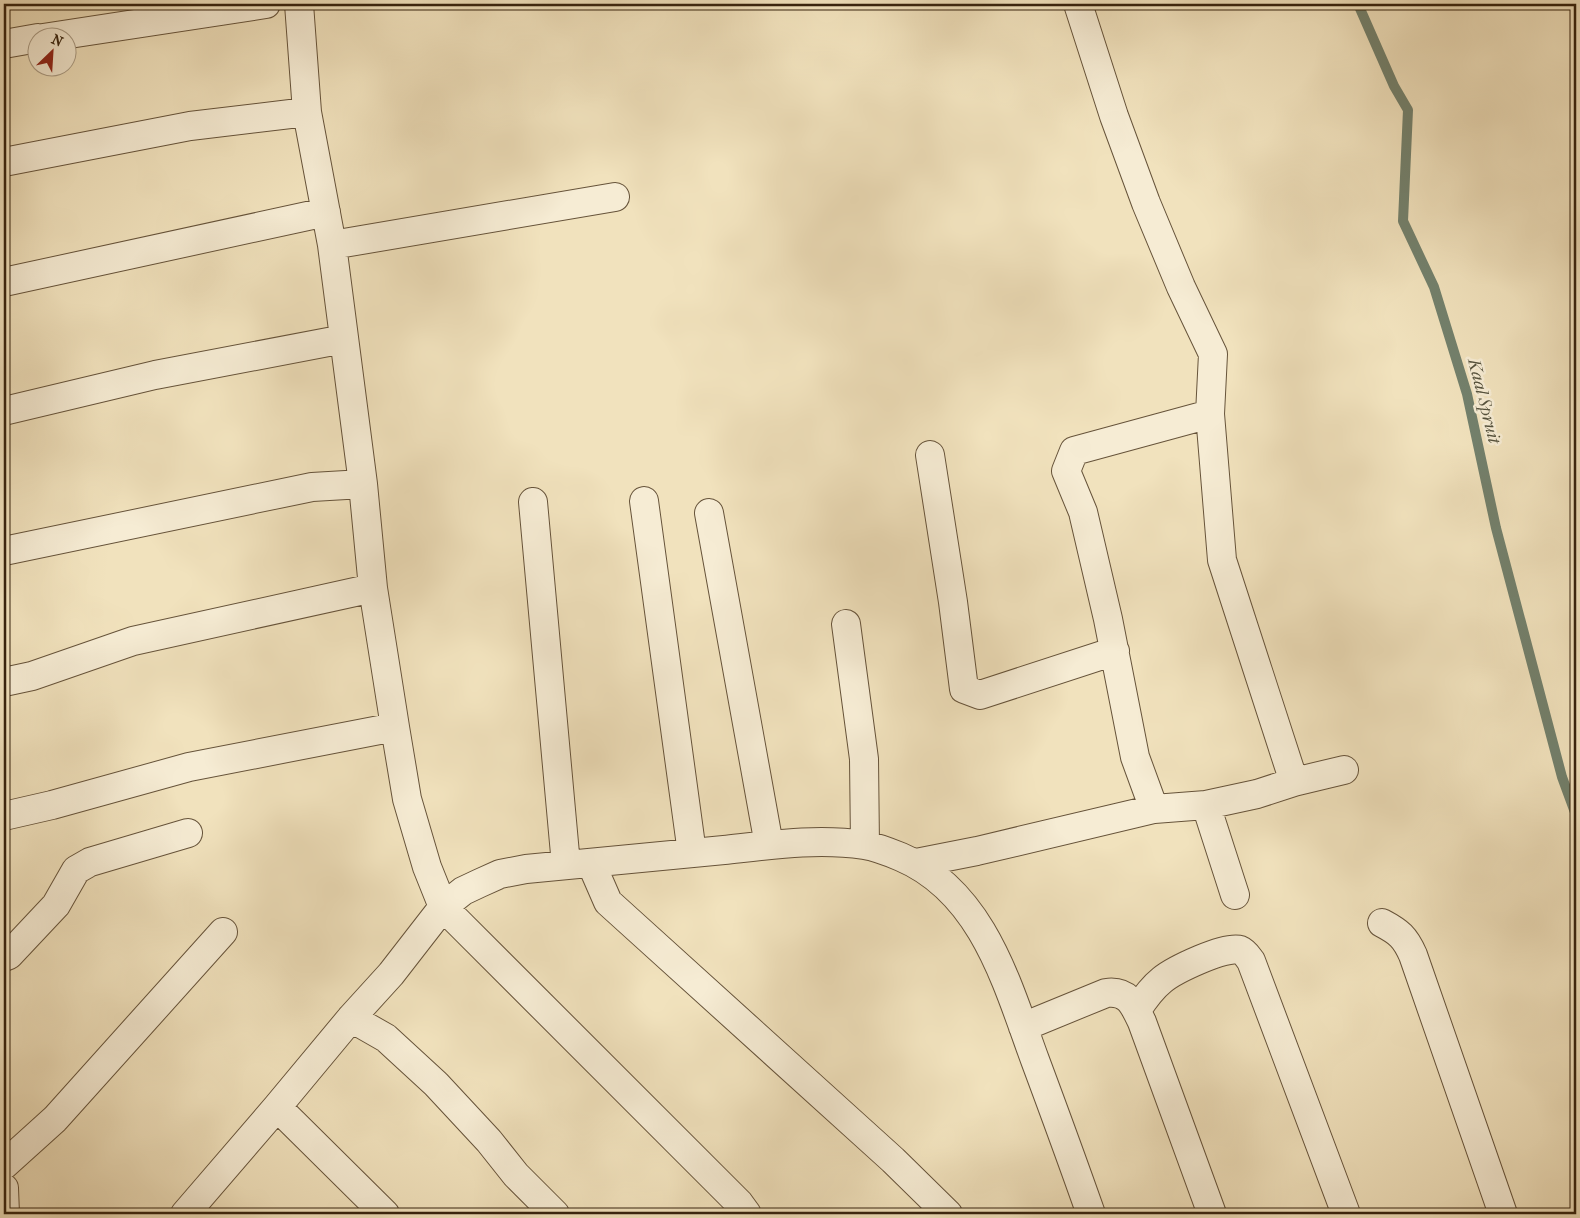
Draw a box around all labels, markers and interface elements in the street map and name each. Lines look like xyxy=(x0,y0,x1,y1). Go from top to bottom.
north arrow xyxy=(28,28,78,78)
text: N xyxy=(49,31,66,51)
water label: Kaal Spruit xyxy=(1463,354,1505,447)

